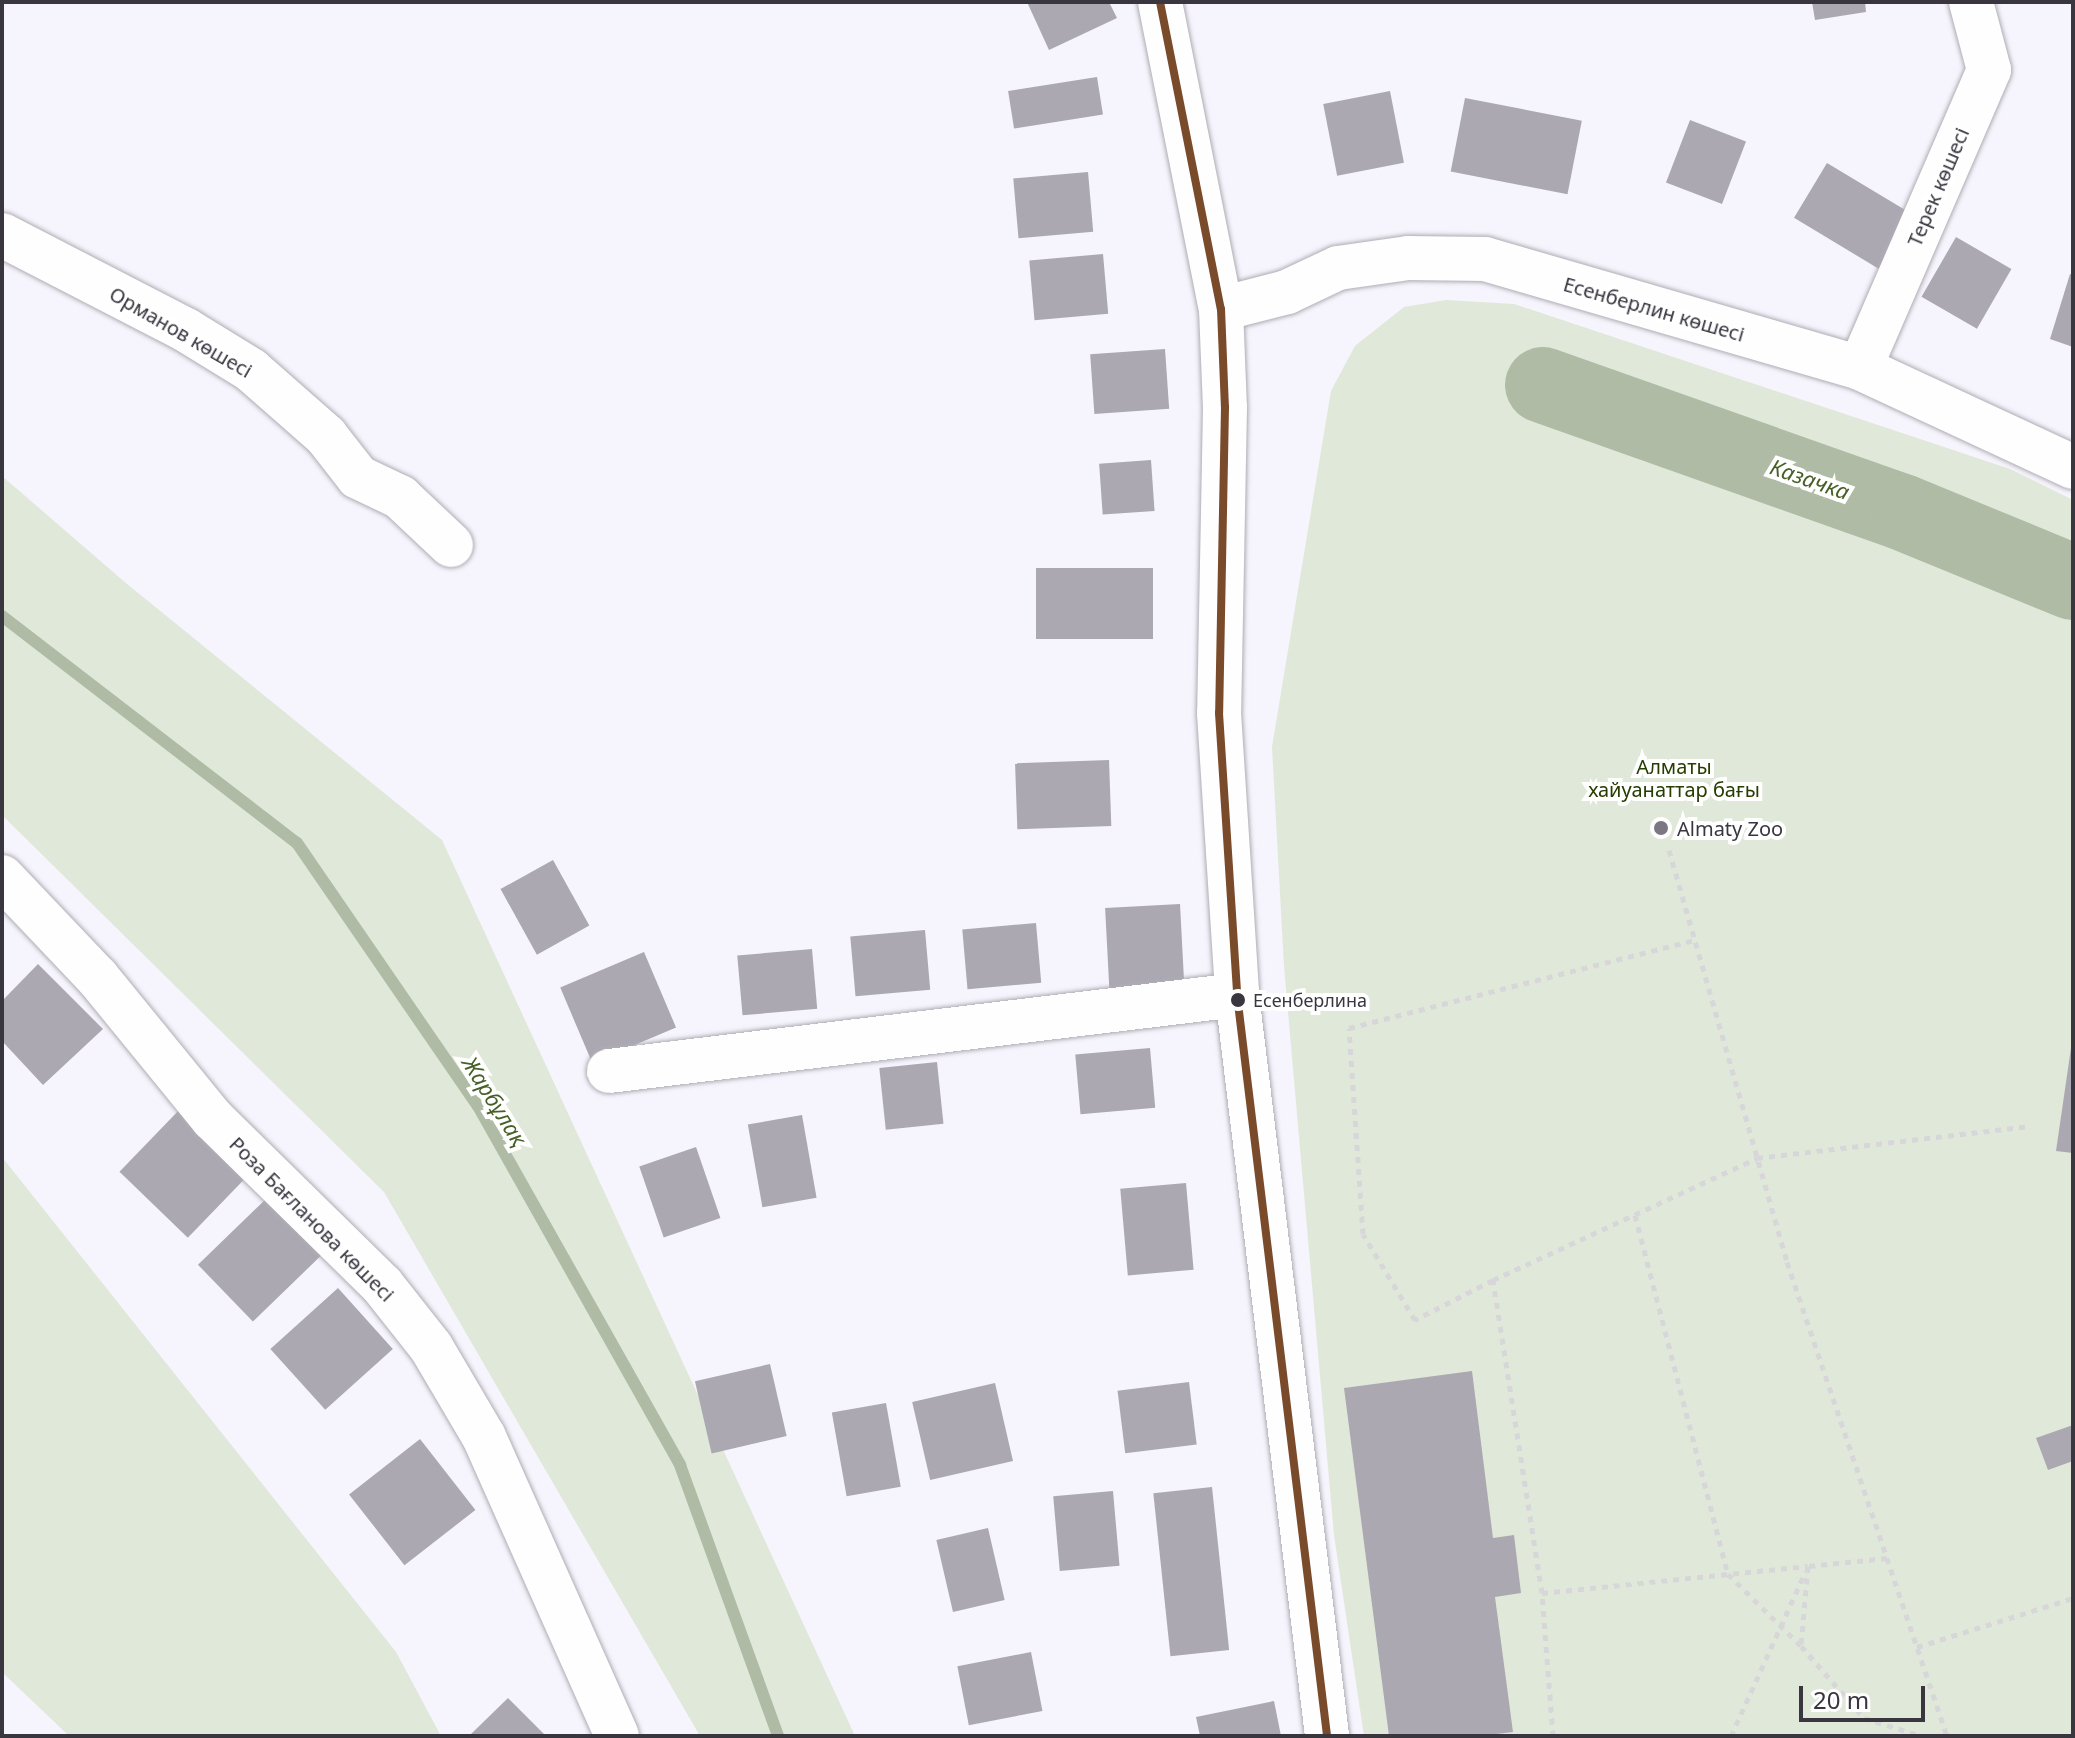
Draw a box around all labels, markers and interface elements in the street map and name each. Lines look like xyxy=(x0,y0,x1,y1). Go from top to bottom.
street label: Терек көшесі xyxy=(1902,124,1974,250)
street label: Есенберлин көшесі xyxy=(1561,272,1747,346)
street label: Орманов көшесі xyxy=(105,281,257,383)
water label: Казачка xyxy=(1767,453,1853,505)
park label: Алматы хайуанаттар бағы xyxy=(1588,755,1760,802)
place label: Almaty Zoo xyxy=(1677,816,1783,840)
marker: Almaty Zoo xyxy=(1652,819,1670,837)
place label: Есенберлина xyxy=(1253,989,1367,1011)
marker: Есенберлина xyxy=(1230,992,1246,1008)
water label: Жарбұлақ xyxy=(457,1051,533,1151)
street label: Роза Бағланова көшесі xyxy=(225,1132,399,1306)
scale bar xyxy=(1803,1670,1929,1720)
text: 20 m xyxy=(1813,1683,1869,1716)

